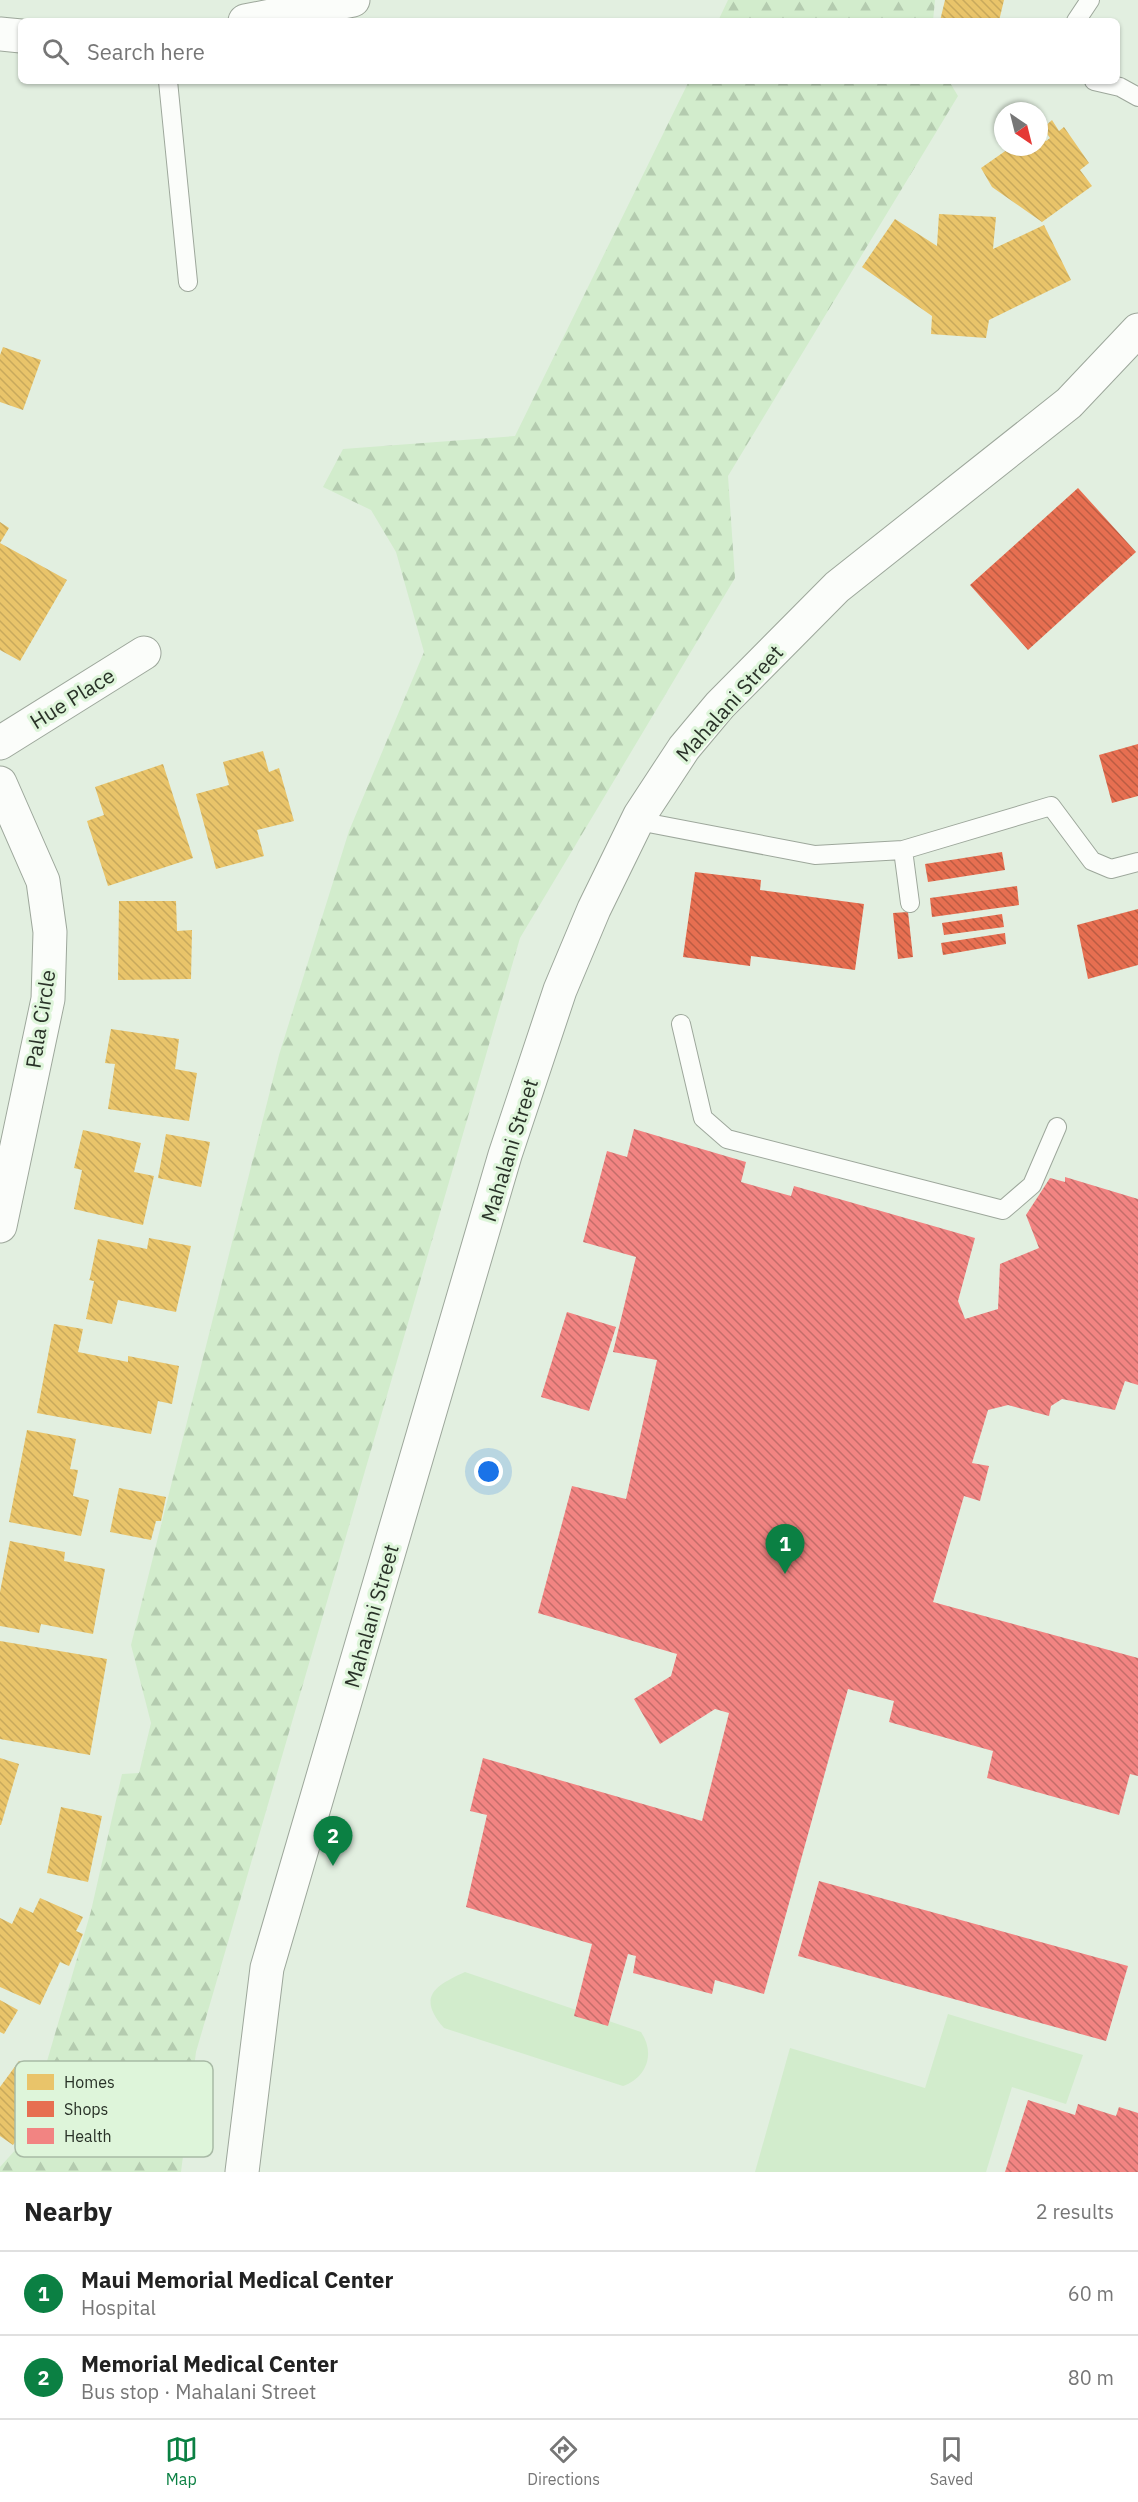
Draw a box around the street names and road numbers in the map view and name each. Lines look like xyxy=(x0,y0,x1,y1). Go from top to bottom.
street label: Mahalani Street xyxy=(669,639,789,767)
street label: Hue Place xyxy=(24,661,120,735)
street label: Pala Circle xyxy=(18,968,62,1070)
street label: Mahalani Street xyxy=(474,1075,544,1225)
street label: Mahalani Street xyxy=(337,1541,405,1691)

